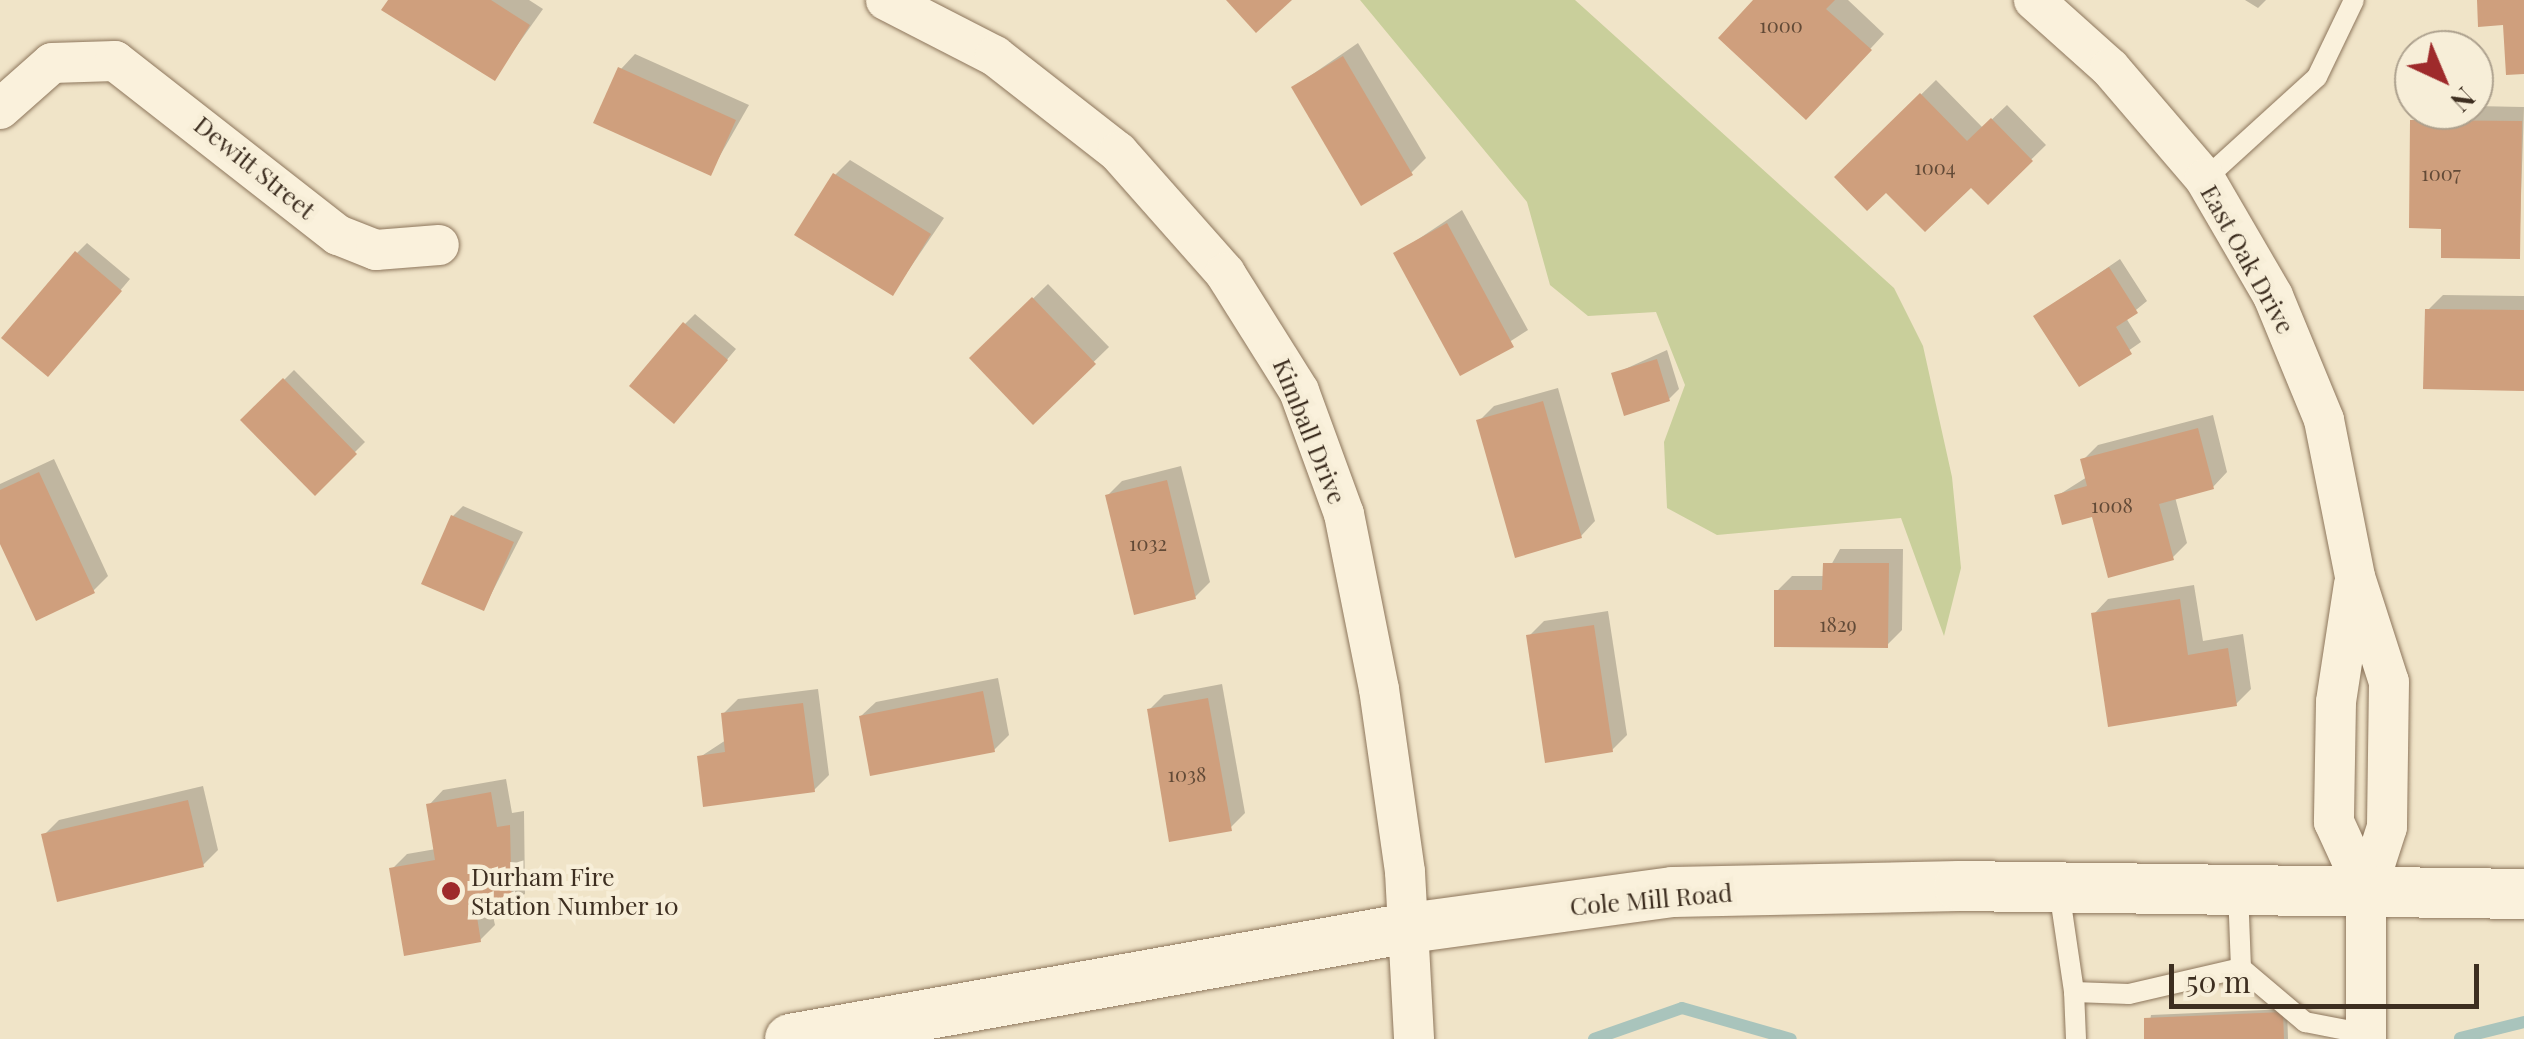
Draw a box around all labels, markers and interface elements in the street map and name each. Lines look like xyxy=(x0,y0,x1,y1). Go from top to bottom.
house number: 1000 xyxy=(1759,12,1803,36)
north arrow xyxy=(2394,30,2494,130)
text: N xyxy=(2444,80,2484,121)
street label: Dewitt Street xyxy=(188,109,322,225)
house number: 1004 xyxy=(1914,154,1956,178)
house number: 1007 xyxy=(2421,160,2461,184)
street label: East Oak Drive xyxy=(2195,179,2301,339)
street label: Kimball Drive xyxy=(1267,354,1353,508)
house number: 1008 xyxy=(2091,492,2133,516)
house number: 1032 xyxy=(1129,530,1167,554)
house number: 1829 xyxy=(1819,611,1857,635)
house number: 1038 xyxy=(1168,761,1206,785)
place label: Durham Fire Station Number 10 xyxy=(471,862,679,921)
street label: Cole Mill Road xyxy=(1569,877,1733,921)
marker: Durham Fire Station Number 10 xyxy=(440,880,462,902)
scale bar xyxy=(2174,944,2484,1006)
text: 50 m xyxy=(2186,961,2251,1001)

